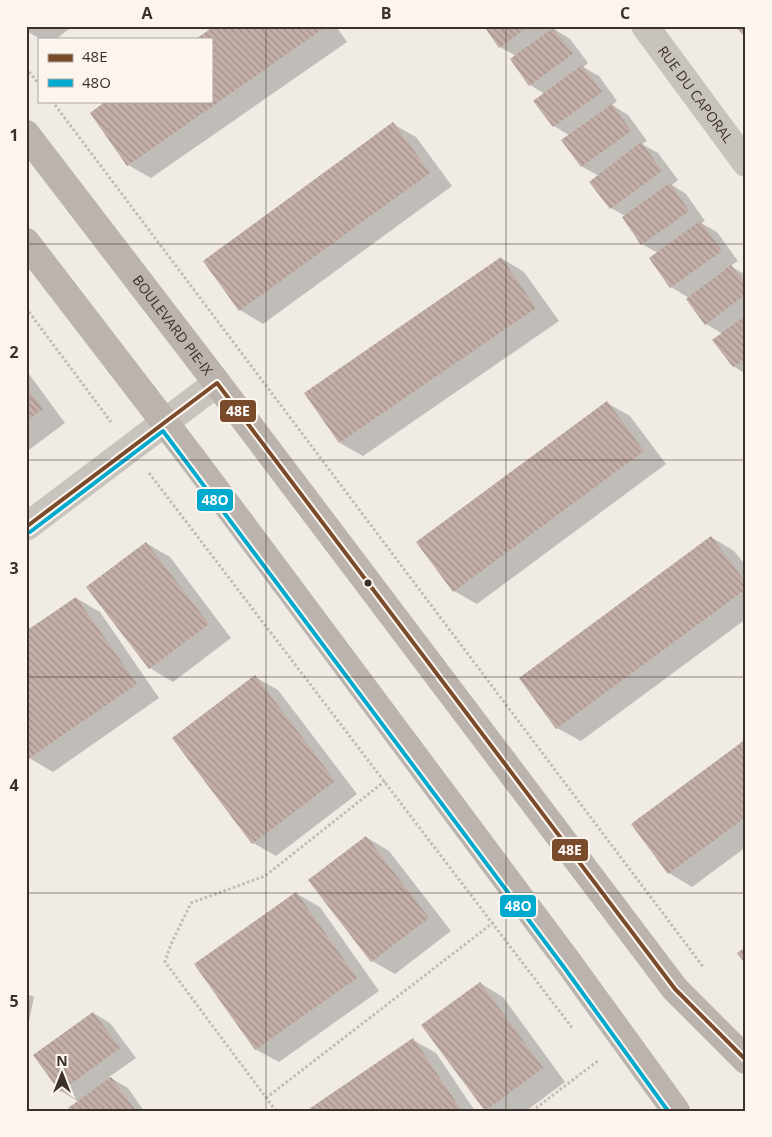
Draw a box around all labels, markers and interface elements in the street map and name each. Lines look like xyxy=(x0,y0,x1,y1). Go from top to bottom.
text: A xyxy=(141,2,153,24)
text: B xyxy=(381,2,391,24)
text: C xyxy=(620,2,630,24)
legend xyxy=(38,38,212,102)
street label: RUE DU CAPORAL xyxy=(654,42,738,146)
text: 48E xyxy=(82,46,108,66)
text: 48O xyxy=(82,72,111,92)
text: 1 xyxy=(9,124,19,146)
street label: BOULEVARD PIE-IX xyxy=(129,271,218,380)
text: 2 xyxy=(9,341,19,363)
line badge: 48E xyxy=(219,399,257,423)
text: 48E xyxy=(226,401,250,420)
line badge: 48O xyxy=(196,488,234,512)
text: 48O xyxy=(201,490,229,509)
text: 3 xyxy=(9,557,19,579)
unlabelled marker xyxy=(363,578,373,588)
text: 4 xyxy=(9,774,19,796)
line badge: 48E xyxy=(551,838,589,862)
text: 48E xyxy=(558,840,582,859)
line badge: 48O xyxy=(499,894,537,918)
text: 48O xyxy=(504,896,532,915)
text: 5 xyxy=(9,990,19,1012)
north arrow xyxy=(38,1050,88,1100)
text: N xyxy=(56,1051,68,1070)

